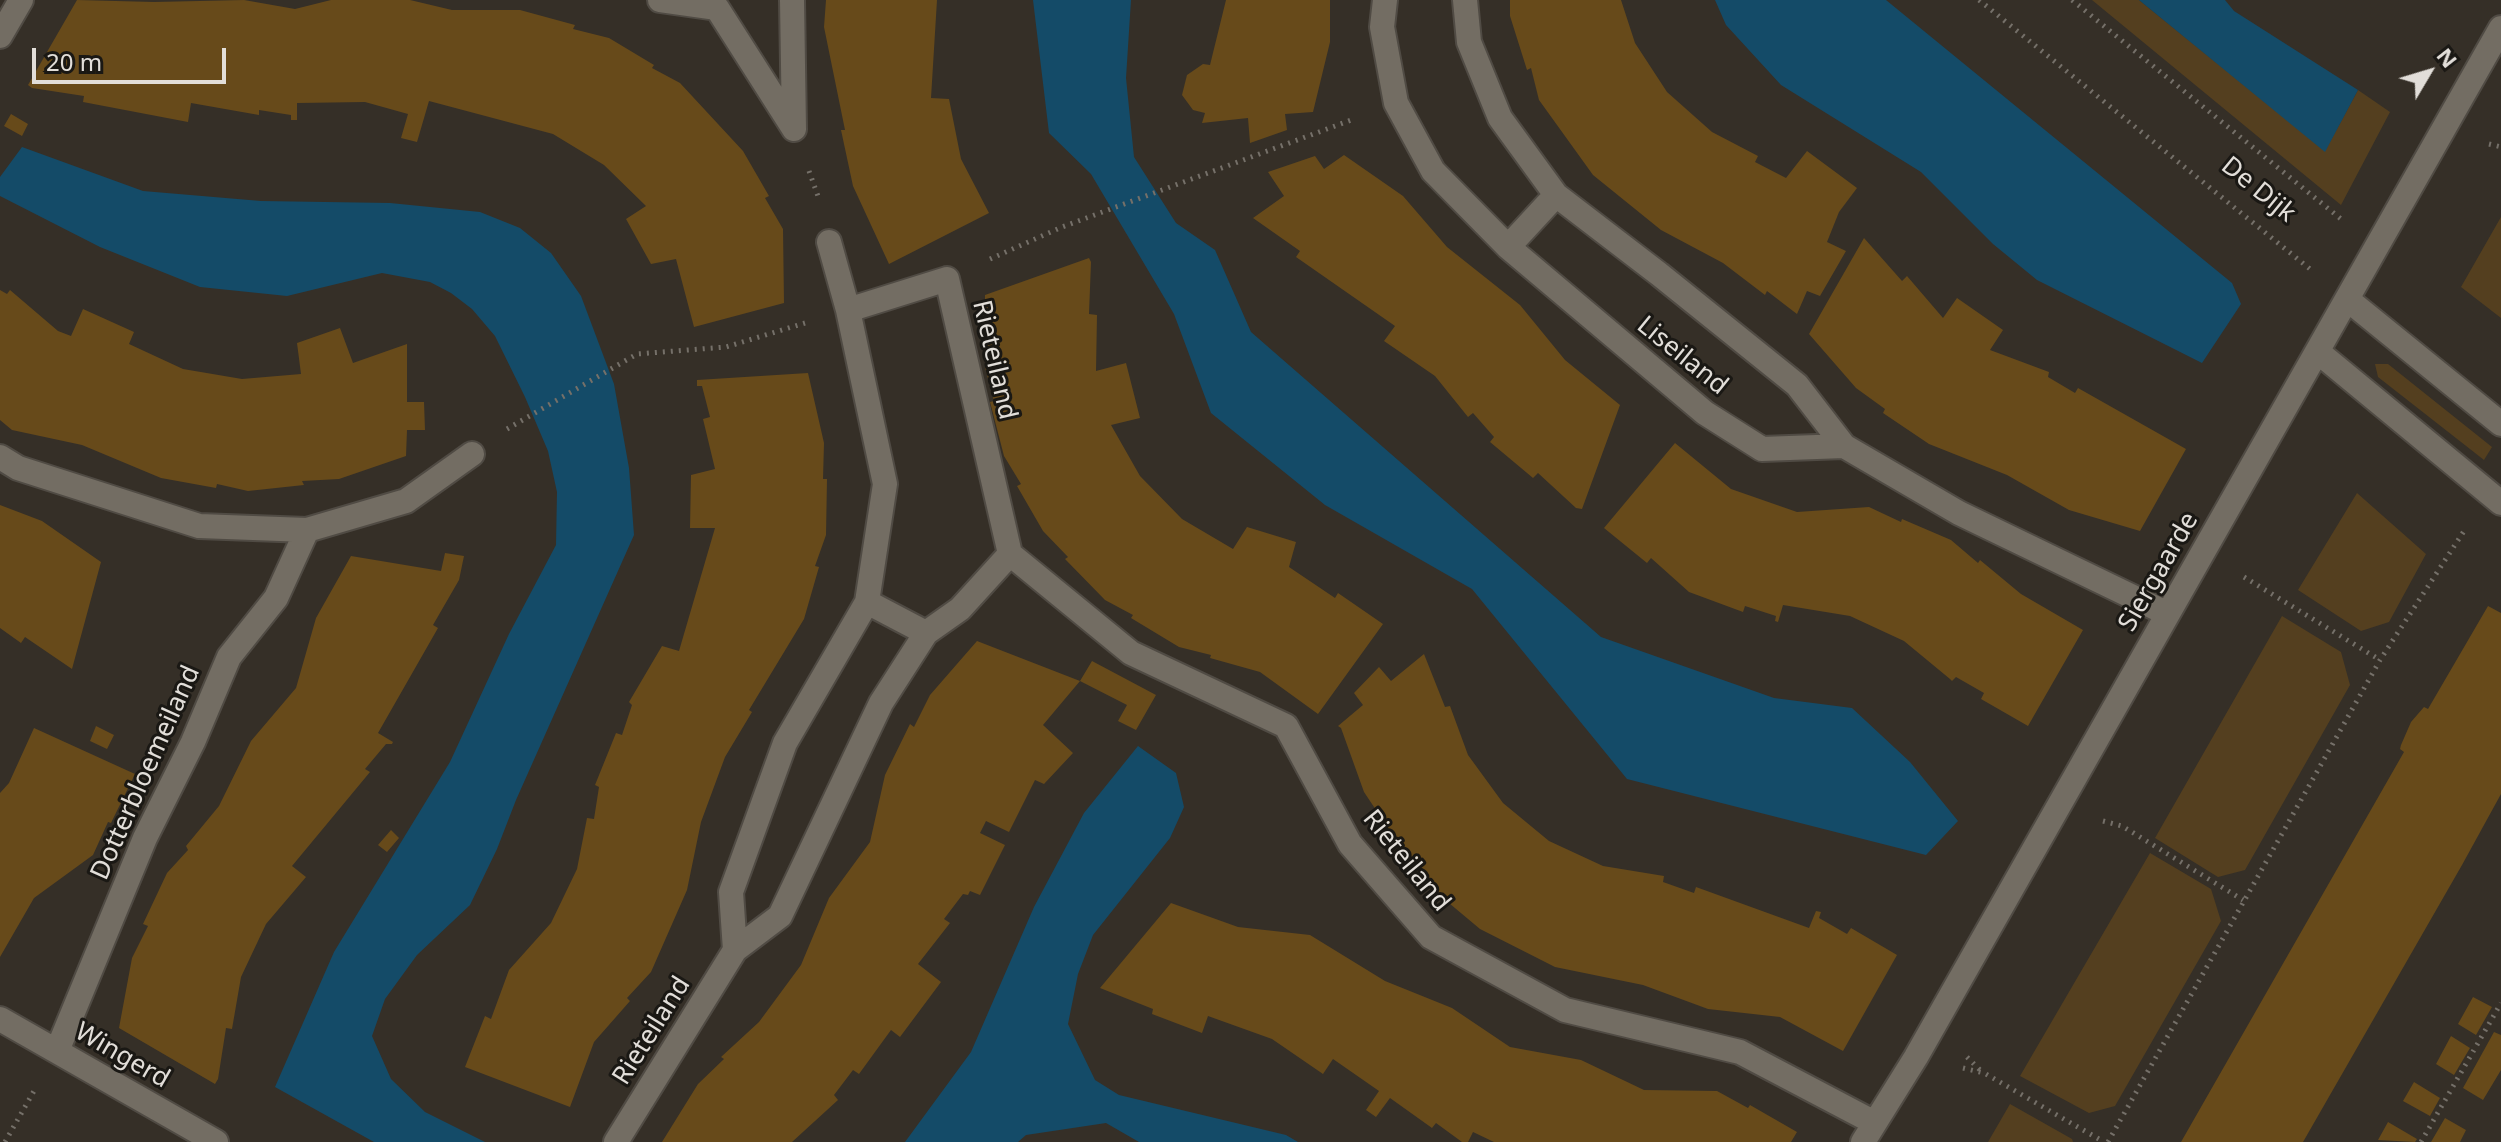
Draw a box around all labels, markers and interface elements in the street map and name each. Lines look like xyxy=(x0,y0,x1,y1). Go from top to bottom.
scale bar xyxy=(36,32,230,82)
north arrow xyxy=(2389,32,2469,112)
text: N xyxy=(2431,41,2465,74)
text: 20 m xyxy=(46,45,102,78)
street label: De Dijk xyxy=(2214,151,2302,229)
street label: Rieteiland xyxy=(965,297,1023,423)
street label: Liseiland xyxy=(1630,310,1734,402)
street label: Siergaarde xyxy=(2112,507,2206,637)
street label: Dotterbloemeiland xyxy=(85,661,207,885)
street label: Rieteiland xyxy=(1356,804,1456,918)
street label: Rieteiland xyxy=(607,971,697,1091)
street label: Wingerd xyxy=(69,1017,175,1095)

